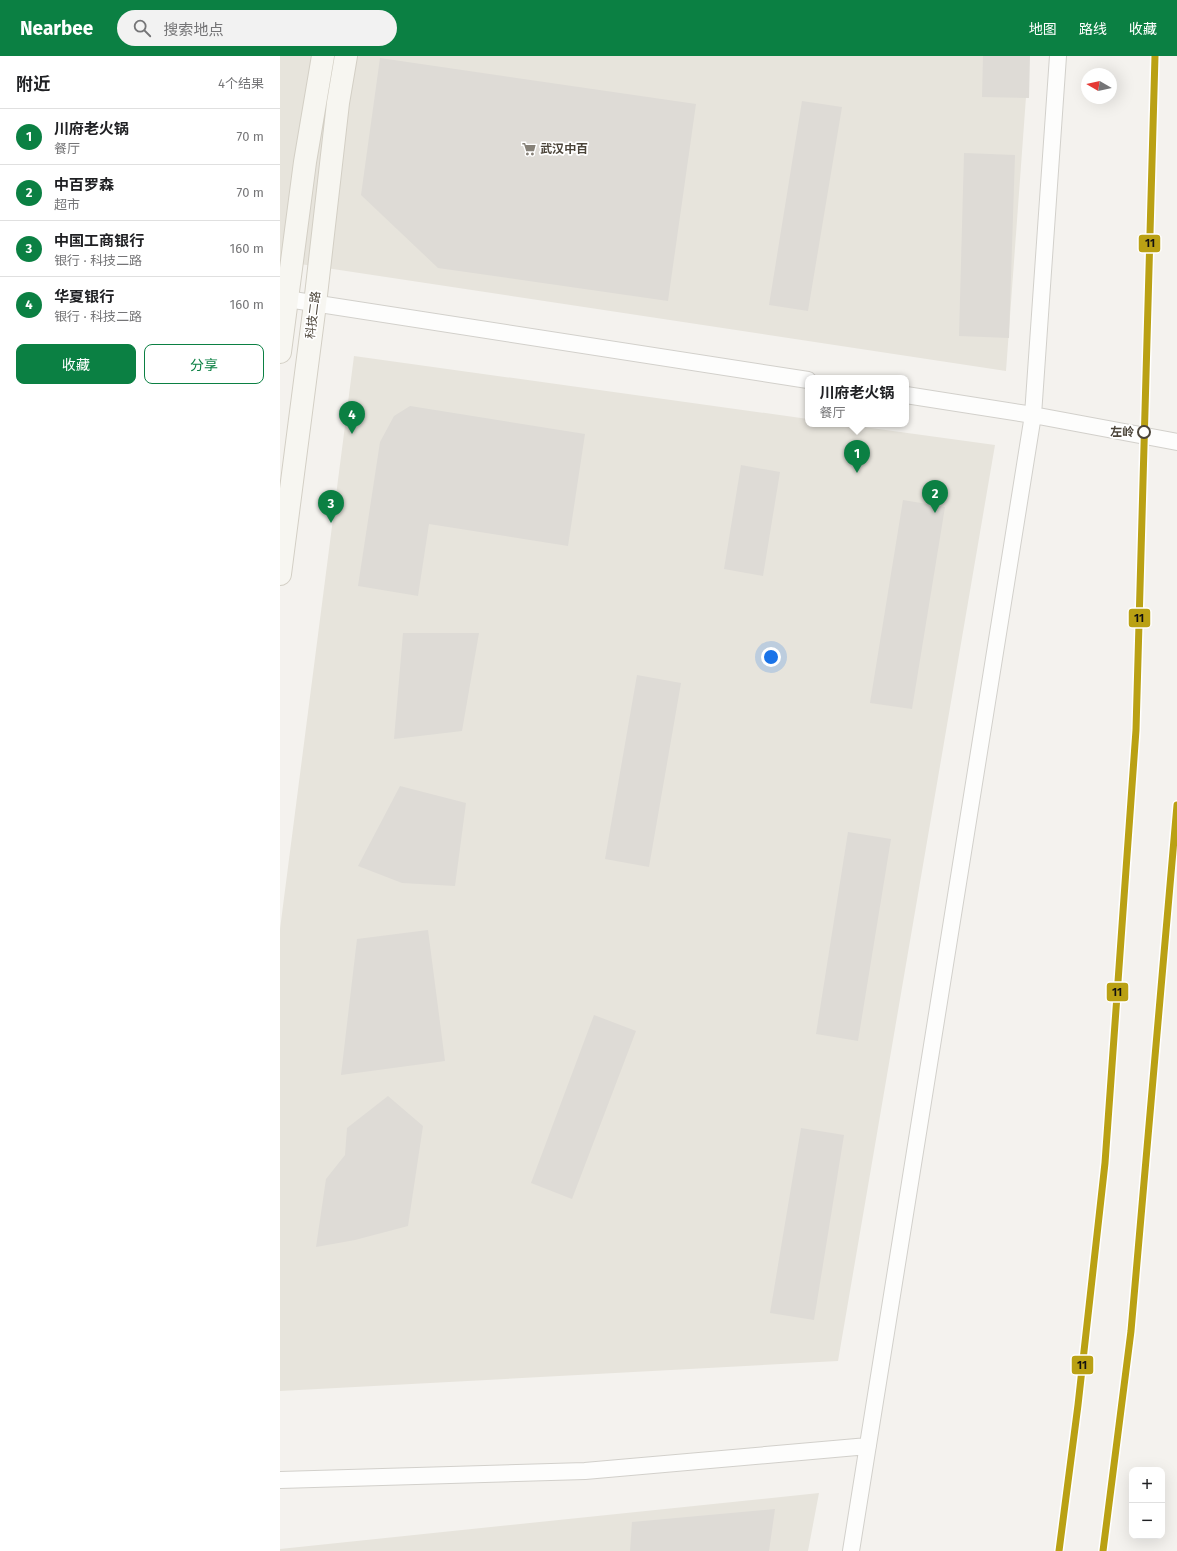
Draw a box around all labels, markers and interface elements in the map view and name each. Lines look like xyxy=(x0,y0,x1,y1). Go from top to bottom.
search box xyxy=(117,10,397,46)
text: Nearbee xyxy=(20,17,93,40)
icon: search xyxy=(131,17,153,39)
text: 搜索地点 xyxy=(163,21,223,39)
text: 地图 xyxy=(1029,21,1057,38)
text: 路线 xyxy=(1079,21,1107,38)
text: 收藏 xyxy=(1129,21,1157,38)
north arrow xyxy=(1081,68,1117,104)
text: 附近 xyxy=(16,74,50,95)
text: 4个结果 xyxy=(218,76,264,91)
text: 川府老火锅 xyxy=(54,120,129,138)
text: 1 xyxy=(26,129,32,144)
text: 70 m xyxy=(237,129,264,144)
text: 餐厅 xyxy=(54,141,80,156)
supermarket icon: 武汉中百 xyxy=(521,141,537,157)
place label: 武汉中百 xyxy=(540,142,588,156)
text: 中百罗森 xyxy=(54,176,114,194)
text: 2 xyxy=(26,185,32,200)
text: 70 m xyxy=(237,185,264,200)
text: 超市 xyxy=(54,197,80,212)
text: 中国工商银行 xyxy=(54,232,144,250)
line badge: 11 xyxy=(1138,234,1161,253)
text: 11 xyxy=(1145,237,1155,250)
text: 3 xyxy=(26,241,32,256)
text: 160 m xyxy=(230,241,264,256)
text: 银行 · 科技二路 xyxy=(54,253,142,268)
text: 华夏银行 xyxy=(54,288,114,306)
street label: 科技二路 xyxy=(303,290,323,340)
text: 4 xyxy=(25,297,33,312)
text: 160 m xyxy=(230,297,264,312)
text: 银行 · 科技二路 xyxy=(54,309,142,324)
button: 收藏 xyxy=(16,344,136,384)
button: 分享 xyxy=(144,344,264,384)
popup xyxy=(805,375,909,427)
text: 川府老火锅 xyxy=(819,384,895,402)
pin: 4 xyxy=(339,401,365,434)
text: 餐厅 xyxy=(819,405,846,420)
place label: 左岭 xyxy=(1110,425,1134,439)
marker: 左岭 xyxy=(1137,425,1151,439)
pin: 1 xyxy=(844,440,870,473)
pin: 2 xyxy=(922,480,948,513)
pin: 3 xyxy=(318,490,344,523)
line badge: 11 xyxy=(1128,608,1151,628)
text: 11 xyxy=(1134,612,1144,625)
your location xyxy=(761,647,781,667)
line badge: 11 xyxy=(1106,982,1129,1002)
text: 11 xyxy=(1112,986,1122,999)
line badge: 11 xyxy=(1071,1355,1094,1375)
text: 11 xyxy=(1077,1359,1087,1372)
map controls xyxy=(1129,1467,1165,1539)
button: + xyxy=(1129,1467,1165,1503)
button: − xyxy=(1129,1503,1165,1539)

